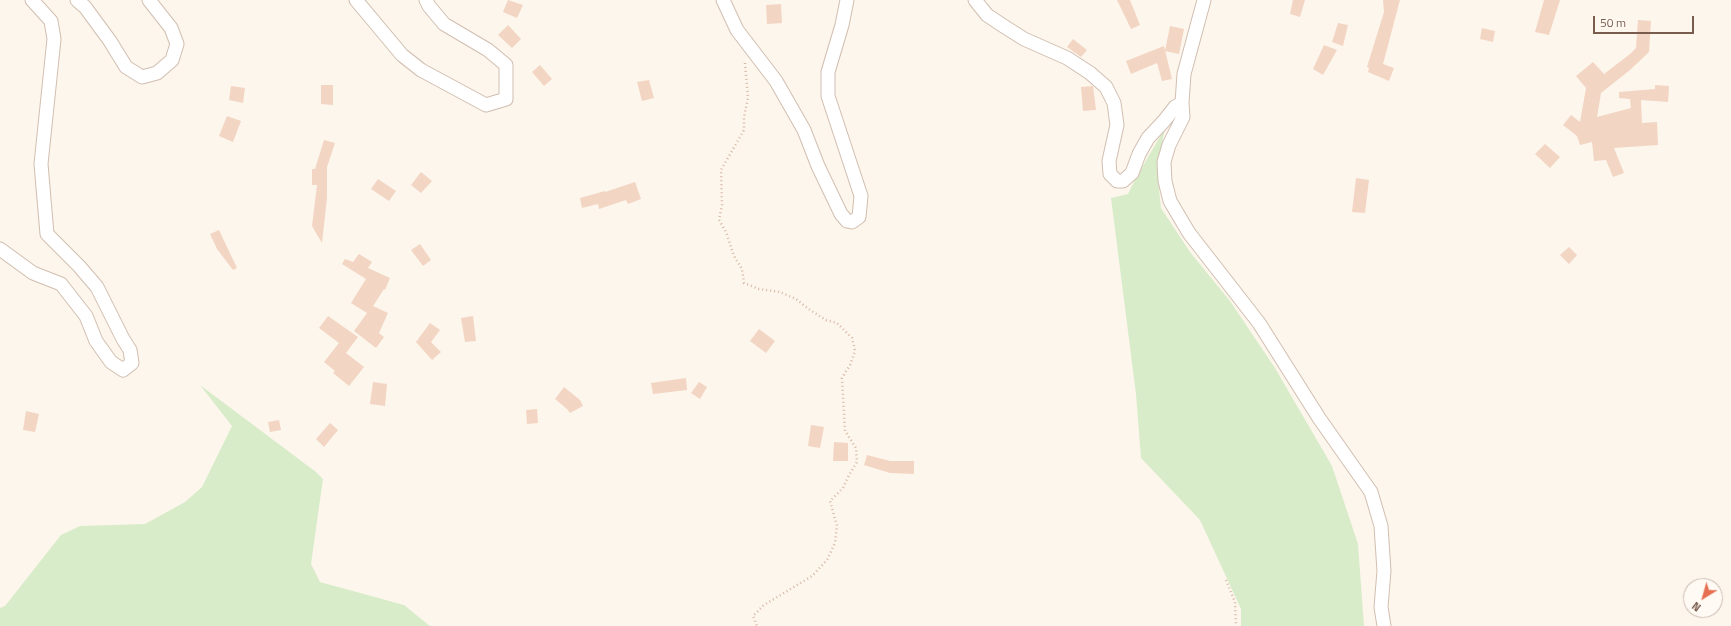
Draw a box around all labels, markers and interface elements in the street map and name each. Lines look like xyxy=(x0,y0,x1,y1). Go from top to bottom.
scale bar xyxy=(1595,8,1696,34)
text: 50 m xyxy=(1600,13,1626,32)
north arrow xyxy=(1683,578,1723,618)
text: N xyxy=(1689,598,1704,615)

